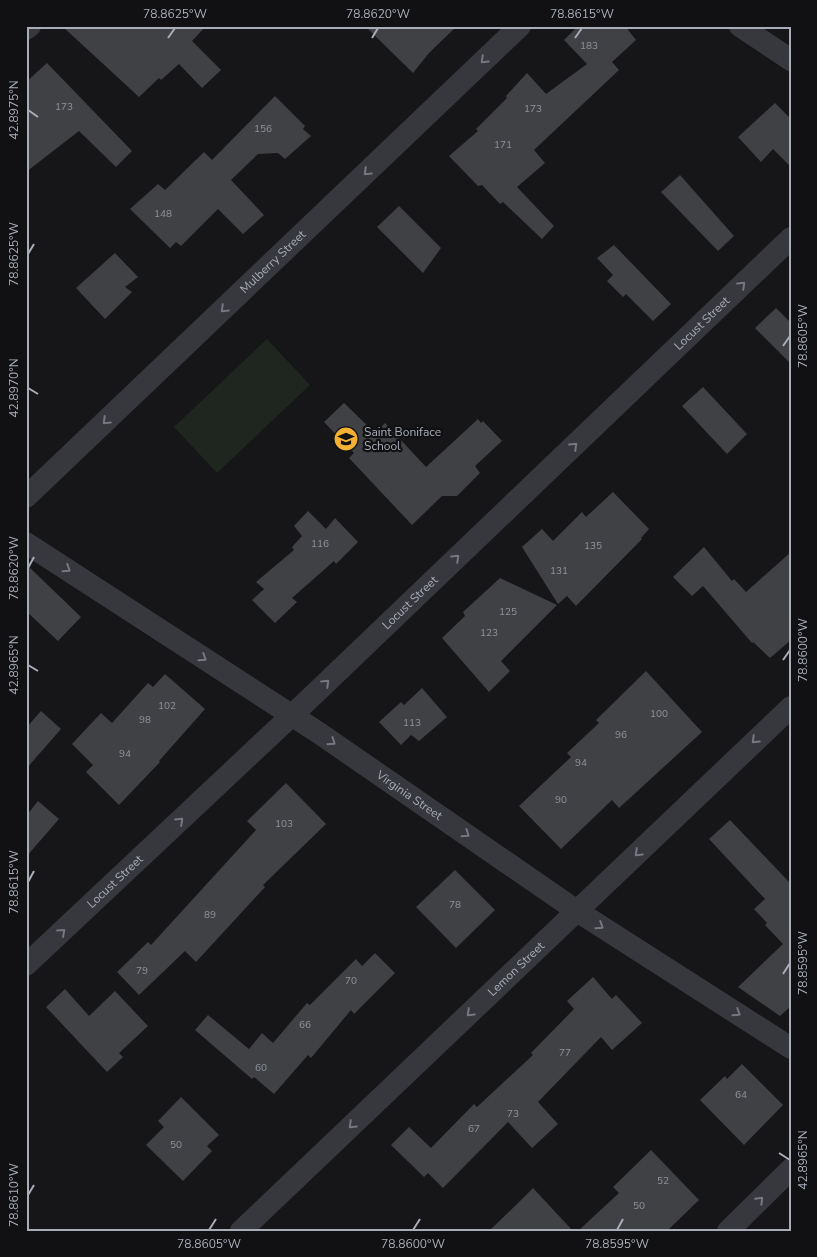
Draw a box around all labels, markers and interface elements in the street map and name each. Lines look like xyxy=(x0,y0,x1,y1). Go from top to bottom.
text: 78.8625°W xyxy=(143,6,207,22)
text: 78.8620°W xyxy=(346,6,410,22)
text: 78.8615°W xyxy=(550,6,614,22)
house number: 183 xyxy=(580,39,598,53)
one-way arrow xyxy=(481,54,490,63)
text: 42.8975°N xyxy=(6,80,22,140)
house number: 173 xyxy=(55,100,73,114)
house number: 173 xyxy=(524,102,542,116)
house number: 156 xyxy=(254,122,272,136)
house number: 171 xyxy=(494,138,512,152)
one-way arrow xyxy=(364,166,373,175)
house number: 148 xyxy=(154,207,172,221)
text: 78.8625°W xyxy=(6,222,22,286)
street label: Mulberry Street xyxy=(237,226,310,297)
one-way arrow xyxy=(736,282,745,291)
street label: Locust Street xyxy=(671,292,734,354)
one-way arrow xyxy=(221,303,230,312)
text: 78.8605°W xyxy=(795,304,811,368)
text: 42.8970°N xyxy=(6,358,22,418)
one-way arrow xyxy=(103,415,112,424)
place label: Saint Boniface School xyxy=(364,424,441,454)
school or university icon: Saint Boniface School xyxy=(333,426,359,452)
one-way arrow xyxy=(568,443,577,452)
text: 78.8620°W xyxy=(6,536,22,600)
house number: 116 xyxy=(311,537,329,551)
house number: 135 xyxy=(584,539,602,553)
one-way arrow xyxy=(451,555,460,564)
one-way arrow xyxy=(61,563,71,572)
house number: 131 xyxy=(550,564,568,578)
street label: Locust Street xyxy=(379,572,442,633)
house number: 125 xyxy=(499,605,517,619)
text: 78.8600°W xyxy=(795,618,811,682)
house number: 123 xyxy=(480,626,498,640)
text: 42.8965°N xyxy=(6,635,22,695)
one-way arrow xyxy=(198,652,207,662)
one-way arrow xyxy=(321,679,330,688)
house number: 102 xyxy=(158,699,176,713)
house number: 100 xyxy=(650,707,668,721)
house number: 98 xyxy=(139,713,151,727)
house number: 113 xyxy=(403,716,421,730)
house number: 96 xyxy=(615,728,627,742)
one-way arrow xyxy=(752,734,761,743)
one-way arrow xyxy=(326,736,336,745)
house number: 94 xyxy=(119,747,131,761)
house number: 94 xyxy=(575,756,587,770)
street label: Virginia Street xyxy=(372,766,446,824)
house number: 90 xyxy=(555,793,567,807)
house number: 103 xyxy=(275,817,293,831)
one-way arrow xyxy=(175,818,184,827)
one-way arrow xyxy=(460,828,469,837)
one-way arrow xyxy=(635,847,644,856)
text: 78.8615°W xyxy=(6,850,22,914)
street label: Locust Street xyxy=(83,851,147,912)
house number: 78 xyxy=(449,898,461,912)
house number: 89 xyxy=(204,908,216,922)
one-way arrow xyxy=(595,919,604,929)
one-way arrow xyxy=(57,929,66,938)
text: 78.8595°W xyxy=(795,931,811,995)
street label: Lemon Street xyxy=(484,938,548,1000)
house number: 79 xyxy=(136,964,148,978)
house number: 70 xyxy=(345,974,357,988)
one-way arrow xyxy=(466,1007,475,1016)
one-way arrow xyxy=(732,1007,741,1017)
house number: 66 xyxy=(299,1018,311,1032)
house number: 77 xyxy=(559,1046,571,1060)
house number: 60 xyxy=(255,1061,267,1075)
house number: 64 xyxy=(735,1088,747,1102)
house number: 73 xyxy=(507,1107,519,1121)
one-way arrow xyxy=(349,1119,358,1128)
house number: 67 xyxy=(468,1122,480,1136)
text: 42.8965°N xyxy=(795,1130,811,1190)
house number: 50 xyxy=(170,1138,182,1152)
text: 78.8610°W xyxy=(6,1163,22,1227)
house number: 52 xyxy=(657,1174,669,1188)
one-way arrow xyxy=(754,1197,763,1206)
house number: 50 xyxy=(633,1199,645,1213)
text: 78.8605°W xyxy=(177,1236,241,1252)
text: 78.8600°W xyxy=(381,1236,445,1252)
text: 78.8595°W xyxy=(585,1236,649,1252)

